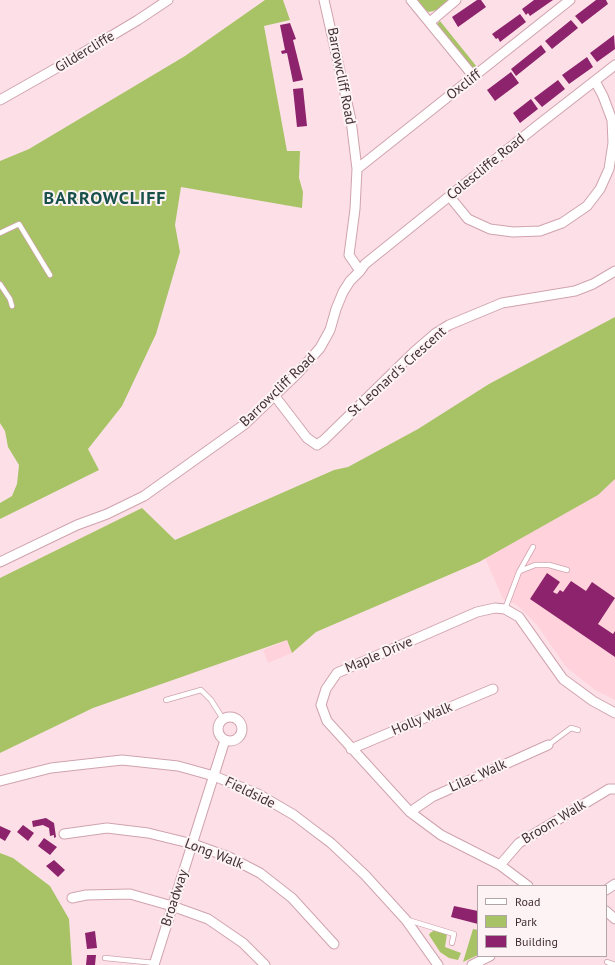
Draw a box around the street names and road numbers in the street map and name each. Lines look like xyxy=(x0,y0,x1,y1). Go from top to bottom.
street label: Barrowcliff Road xyxy=(323,26,359,126)
street label: Gildercliffe xyxy=(52,28,118,76)
street label: Oxcliff xyxy=(443,66,485,104)
street label: Colescliffe Road xyxy=(444,130,528,204)
street label: St Leonard's Crescent xyxy=(344,323,450,421)
street label: Barrowcliff Road xyxy=(237,350,319,430)
street label: Maple Drive xyxy=(343,633,415,677)
street label: Holly Walk xyxy=(389,699,455,739)
street label: Lilac Walk xyxy=(447,756,509,796)
street label: Fieldside xyxy=(222,774,278,812)
street label: Broom Walk xyxy=(519,796,589,848)
street label: Long Walk xyxy=(182,835,246,873)
street label: Broadway xyxy=(158,868,192,928)

